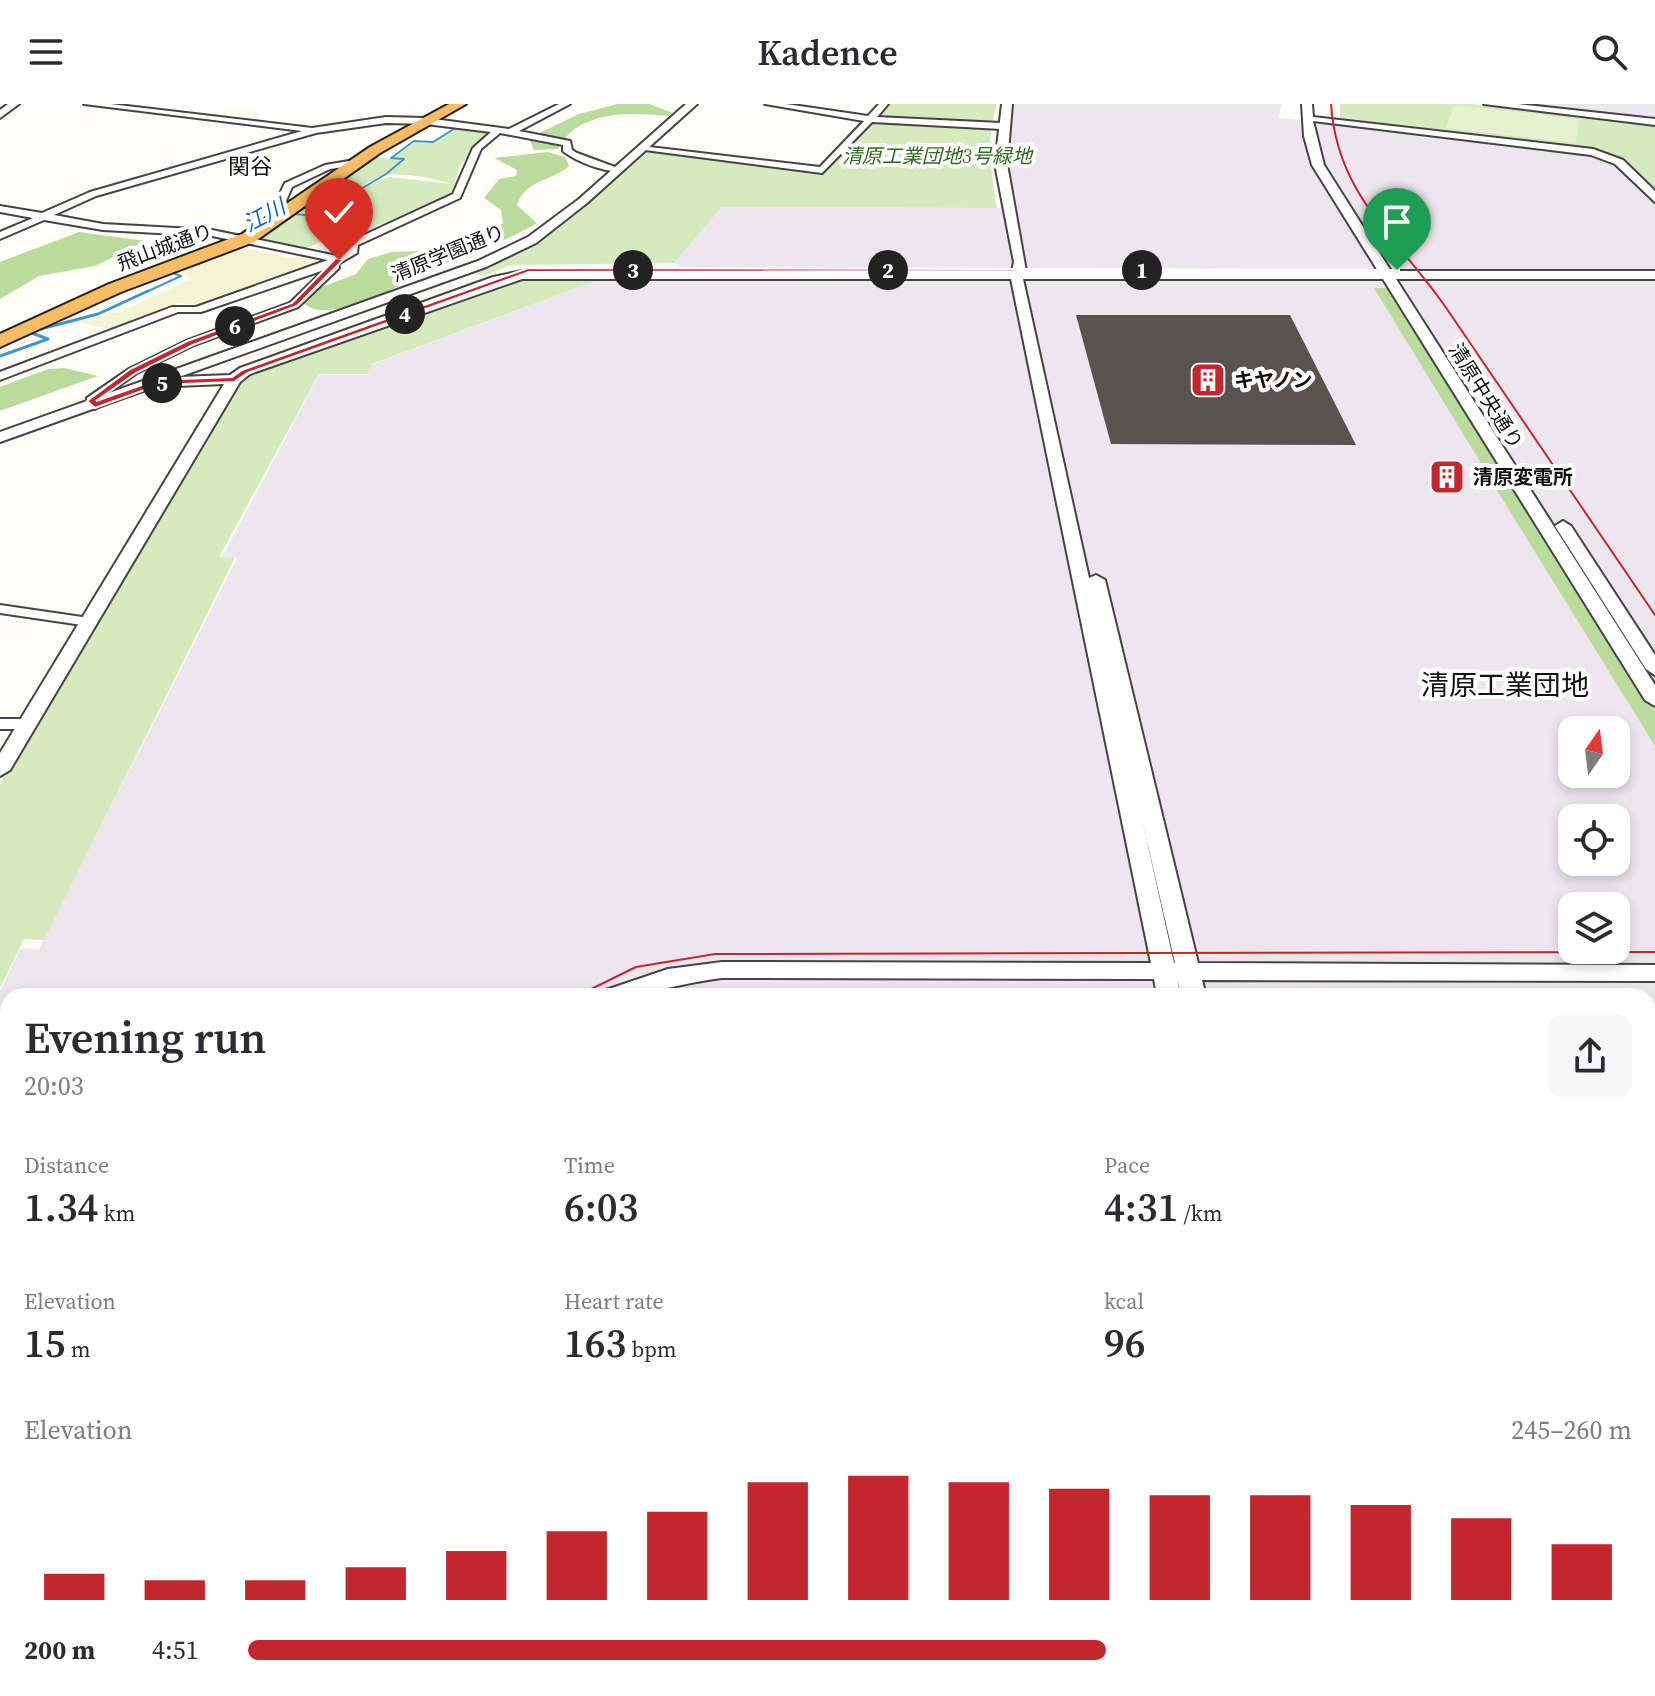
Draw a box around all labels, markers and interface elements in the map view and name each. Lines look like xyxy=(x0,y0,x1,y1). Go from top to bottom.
text: Kadence xyxy=(757,28,898,77)
icon: menu xyxy=(24,30,68,74)
icon: search xyxy=(1587,30,1631,74)
park label: 清原工業団地3号緑地 xyxy=(842,142,1034,170)
district label: 関谷 xyxy=(228,151,272,181)
pin xyxy=(305,178,373,260)
pin xyxy=(1363,188,1431,270)
water label: 江川 xyxy=(238,190,292,239)
icon: check xyxy=(317,190,361,234)
icon: arrive xyxy=(1375,200,1419,244)
street label: 飛山城通り xyxy=(113,217,217,277)
street label: 清原学園通り xyxy=(387,218,509,288)
pin: 3 xyxy=(613,250,653,290)
pin: 2 xyxy=(868,250,908,290)
pin: 1 xyxy=(1122,250,1162,290)
text: 3 xyxy=(627,255,639,285)
text: 2 xyxy=(882,255,894,285)
text: 1 xyxy=(1136,255,1148,285)
pin: 4 xyxy=(385,294,425,334)
text: 4 xyxy=(399,299,411,329)
pin: 6 xyxy=(215,306,255,346)
text: 6 xyxy=(229,311,241,341)
street label: 清原中央通り xyxy=(1442,338,1530,454)
building icon: キヤノン xyxy=(1189,361,1227,399)
pin: 5 xyxy=(142,363,182,403)
place label: キヤノン xyxy=(1234,366,1312,394)
text: 5 xyxy=(156,368,168,398)
building icon: 清原変電所 xyxy=(1428,458,1466,496)
place label: 清原変電所 xyxy=(1473,463,1573,491)
district label: 清原工業団地 xyxy=(1421,666,1589,704)
north arrow xyxy=(1558,716,1630,788)
map controls xyxy=(1558,716,1630,964)
button: locate xyxy=(1558,804,1630,876)
button: layers xyxy=(1558,892,1630,964)
text: Evening run xyxy=(24,1007,266,1068)
button: share xyxy=(1548,1014,1632,1098)
text: 20:03 xyxy=(24,1068,84,1104)
text: Distance xyxy=(24,1150,109,1180)
text: Time xyxy=(564,1150,615,1180)
text: Pace xyxy=(1104,1150,1150,1180)
text: 1.34 xyxy=(24,1180,98,1234)
text: 6:03 xyxy=(564,1180,638,1234)
text: 4:31 xyxy=(1104,1180,1178,1234)
text: km xyxy=(98,1198,135,1228)
text: /km xyxy=(1178,1198,1223,1228)
text: Elevation xyxy=(24,1286,116,1316)
text: Heart rate xyxy=(564,1286,664,1316)
text: kcal xyxy=(1104,1286,1144,1316)
text: 15 xyxy=(24,1316,66,1370)
text: 163 xyxy=(564,1316,626,1370)
text: 96 xyxy=(1104,1316,1146,1370)
text: m xyxy=(66,1334,91,1364)
text: bpm xyxy=(626,1334,677,1364)
text: Elevation xyxy=(24,1412,133,1448)
text: 245–260 m xyxy=(1511,1412,1632,1448)
text: 200 m xyxy=(24,1632,95,1668)
text: 4:51 xyxy=(152,1632,199,1668)

